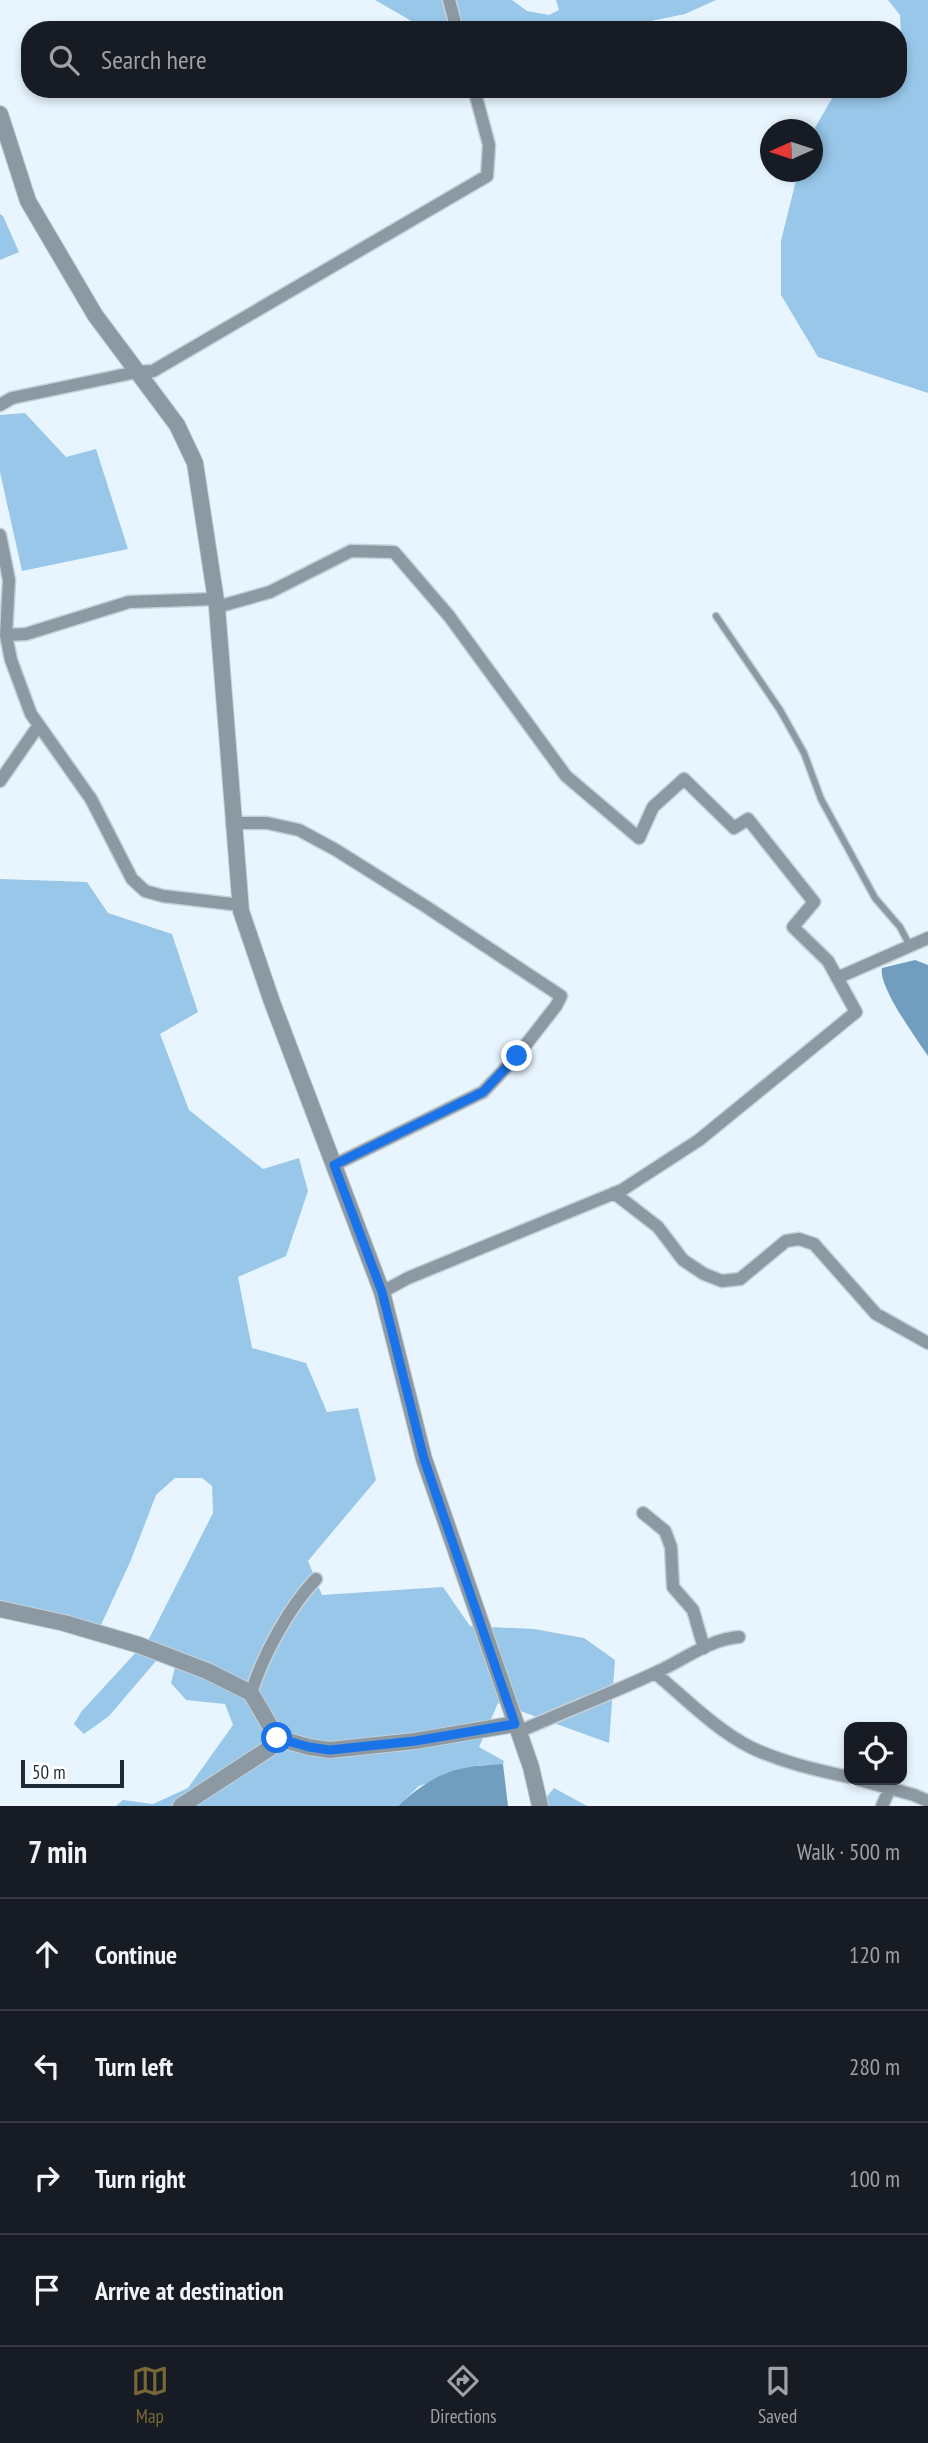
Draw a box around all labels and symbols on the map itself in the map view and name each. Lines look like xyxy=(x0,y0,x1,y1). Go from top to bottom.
north arrow xyxy=(760,119,823,182)
route end xyxy=(501,1040,532,1071)
route start xyxy=(261,1722,292,1753)
scale bar xyxy=(21,1757,124,1789)

